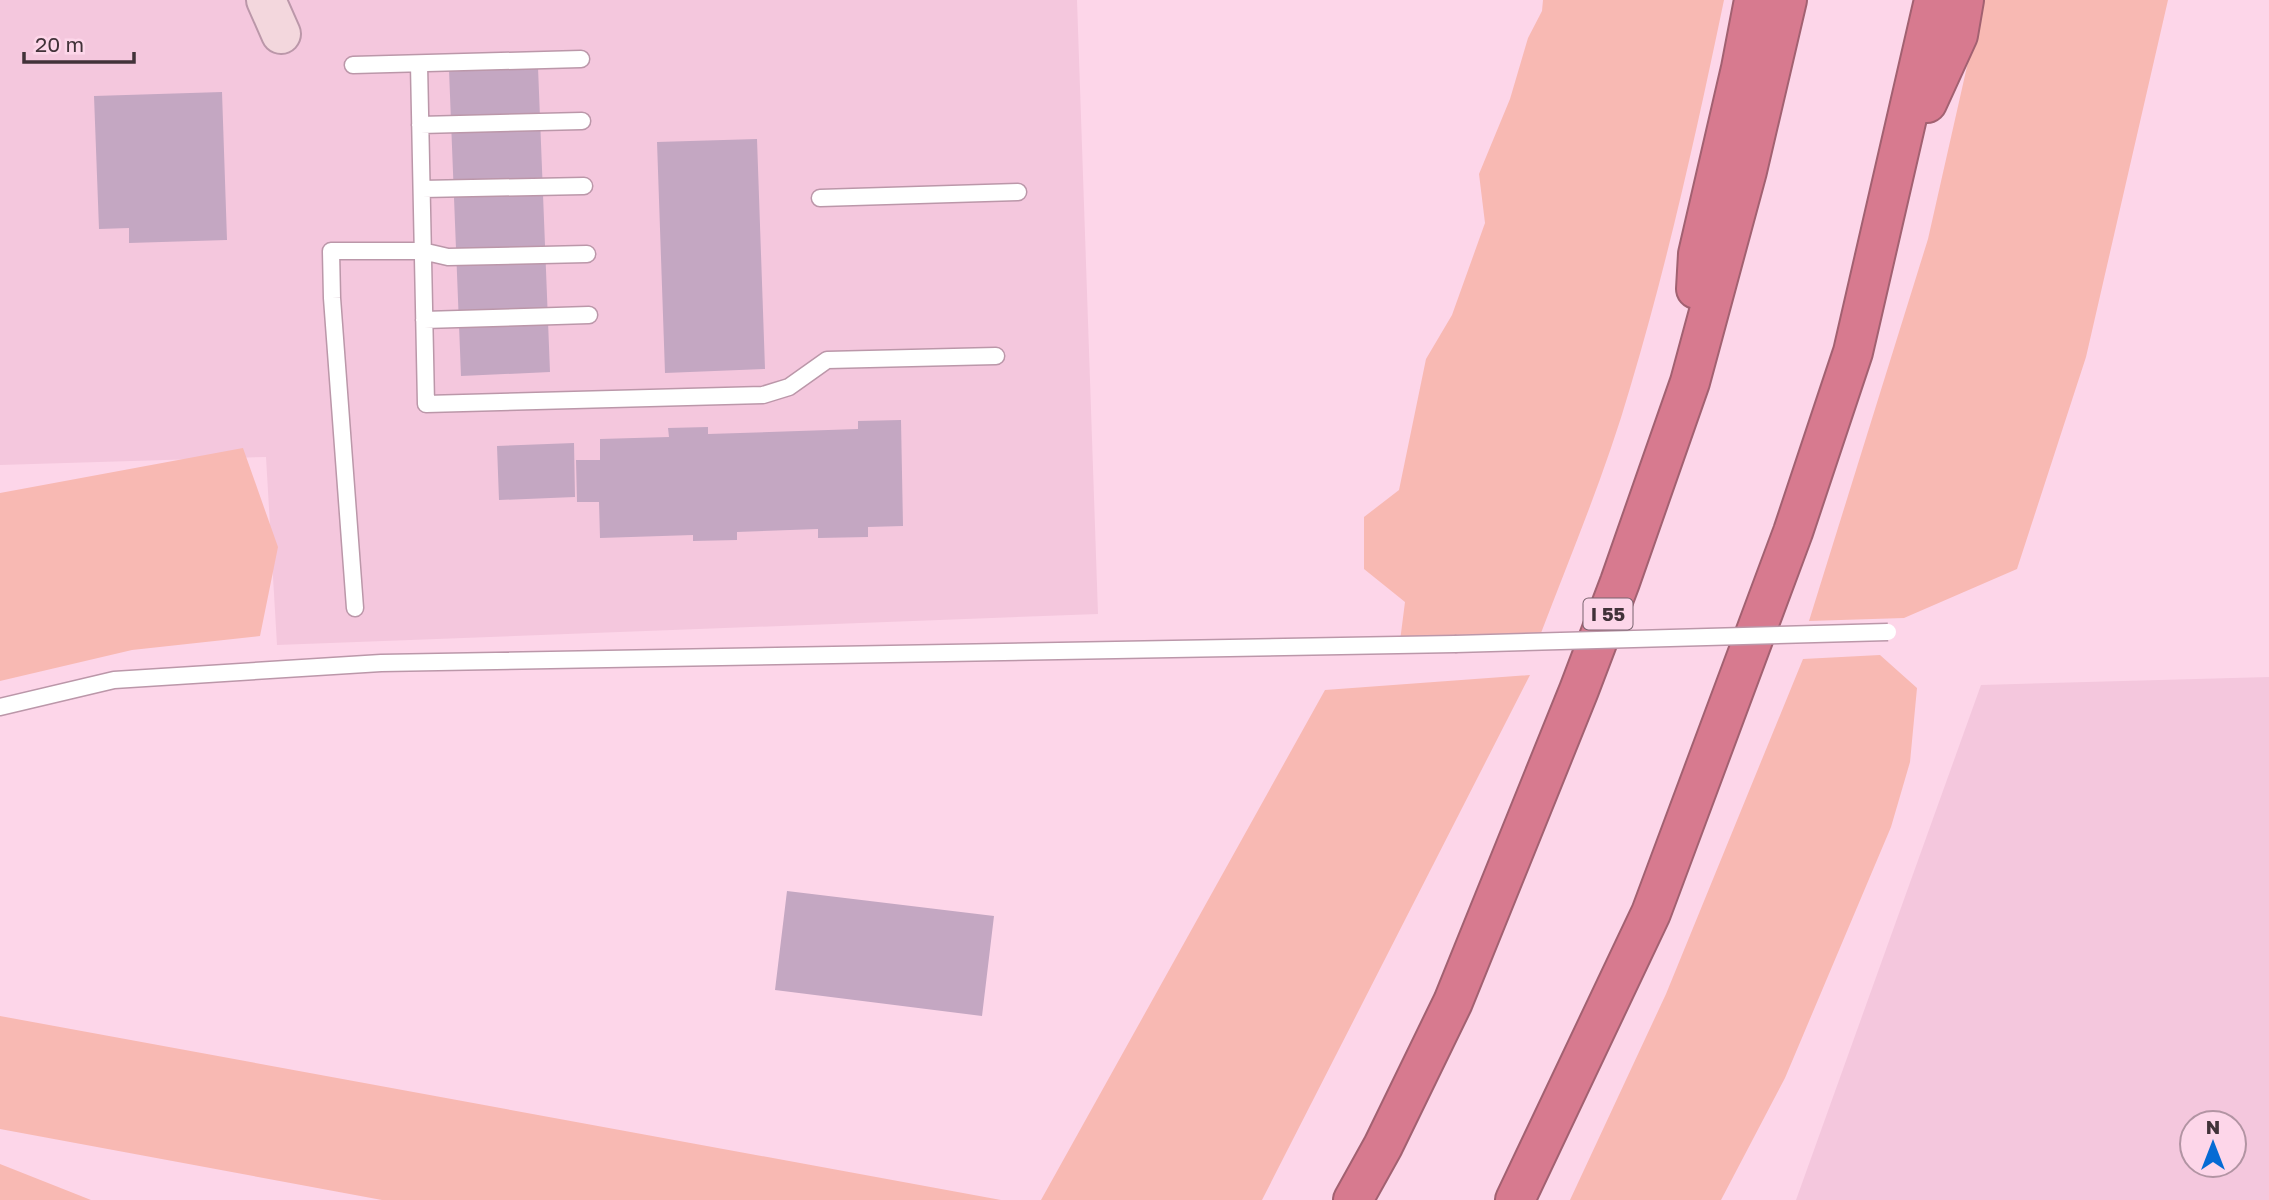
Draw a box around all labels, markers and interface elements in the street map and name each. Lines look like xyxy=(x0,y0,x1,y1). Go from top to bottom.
scale bar xyxy=(24,21,135,65)
text: 20 m xyxy=(35,31,84,57)
road number: I 55 xyxy=(1584,598,1632,629)
north arrow xyxy=(2178,1109,2248,1179)
text: N xyxy=(2206,1115,2220,1138)

